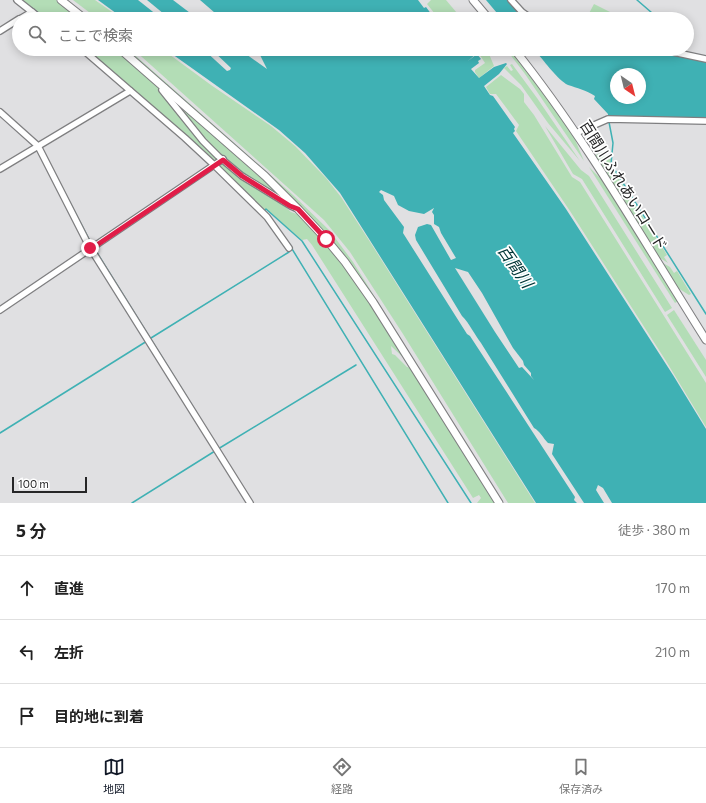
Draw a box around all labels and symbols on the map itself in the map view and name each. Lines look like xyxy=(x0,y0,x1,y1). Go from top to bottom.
north arrow xyxy=(610,68,646,104)
street label: 百間川ふれあいロード xyxy=(577,117,671,253)
route start xyxy=(317,230,335,248)
route end xyxy=(81,239,99,257)
water label: 百間川 xyxy=(494,241,539,293)
scale bar xyxy=(12,475,87,494)

